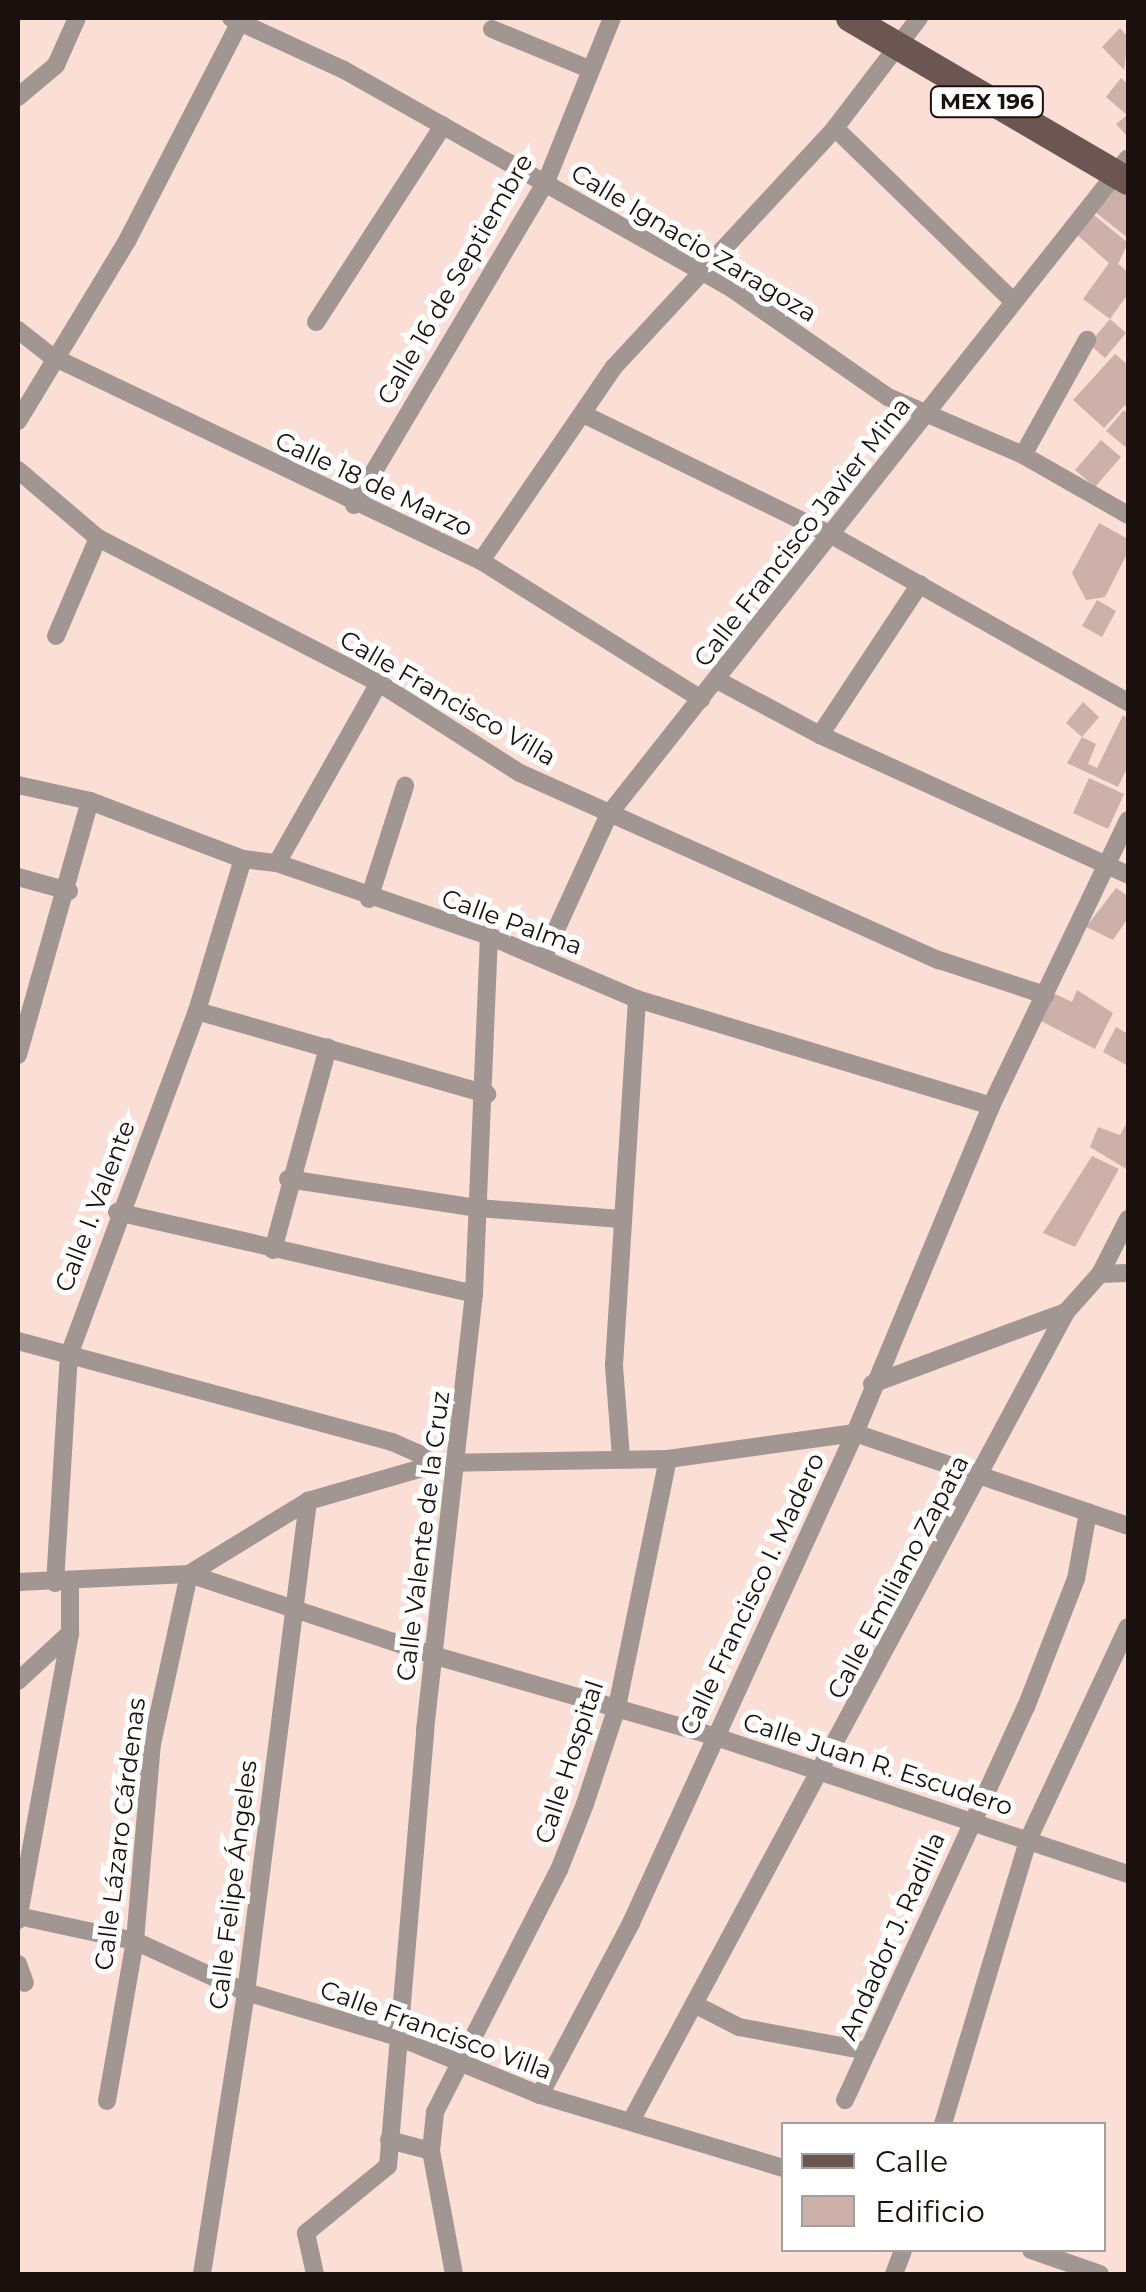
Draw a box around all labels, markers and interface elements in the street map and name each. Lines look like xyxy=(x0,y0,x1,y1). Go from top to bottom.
road number: MEX 196 xyxy=(930,85,1044,119)
street label: Calle 16 de Septiembre xyxy=(371,148,539,410)
street label: Calle Ignacio Zaragoza xyxy=(566,158,822,328)
street label: Calle Francisco Javier Mina xyxy=(687,391,917,673)
street label: Calle 18 de Marzo xyxy=(271,425,477,543)
street label: Calle Francisco Villa xyxy=(335,624,561,772)
street label: Calle Palma xyxy=(437,883,587,961)
street label: Calle I. Valente xyxy=(49,1116,141,1296)
street label: Calle Valente de la Cruz xyxy=(390,1389,456,1683)
street label: Calle Francisco I. Madero xyxy=(673,1448,831,1740)
street label: Calle Emiliano Zapata xyxy=(821,1450,975,1704)
street label: Calle Hospital xyxy=(528,1676,610,1848)
street label: Calle Lázaro Cárdenas xyxy=(88,1696,152,1972)
street label: Calle Juan R. Escudero xyxy=(739,1706,1017,1822)
street label: Calle Felipe Ángeles xyxy=(203,1759,263,2011)
street label: Andador J. Radilla xyxy=(833,1827,951,2045)
street label: Calle Francisco Villa xyxy=(316,1974,556,2086)
legend xyxy=(781,2122,1106,2252)
text: Calle xyxy=(875,2143,948,2180)
text: Edificio xyxy=(875,2193,985,2230)

